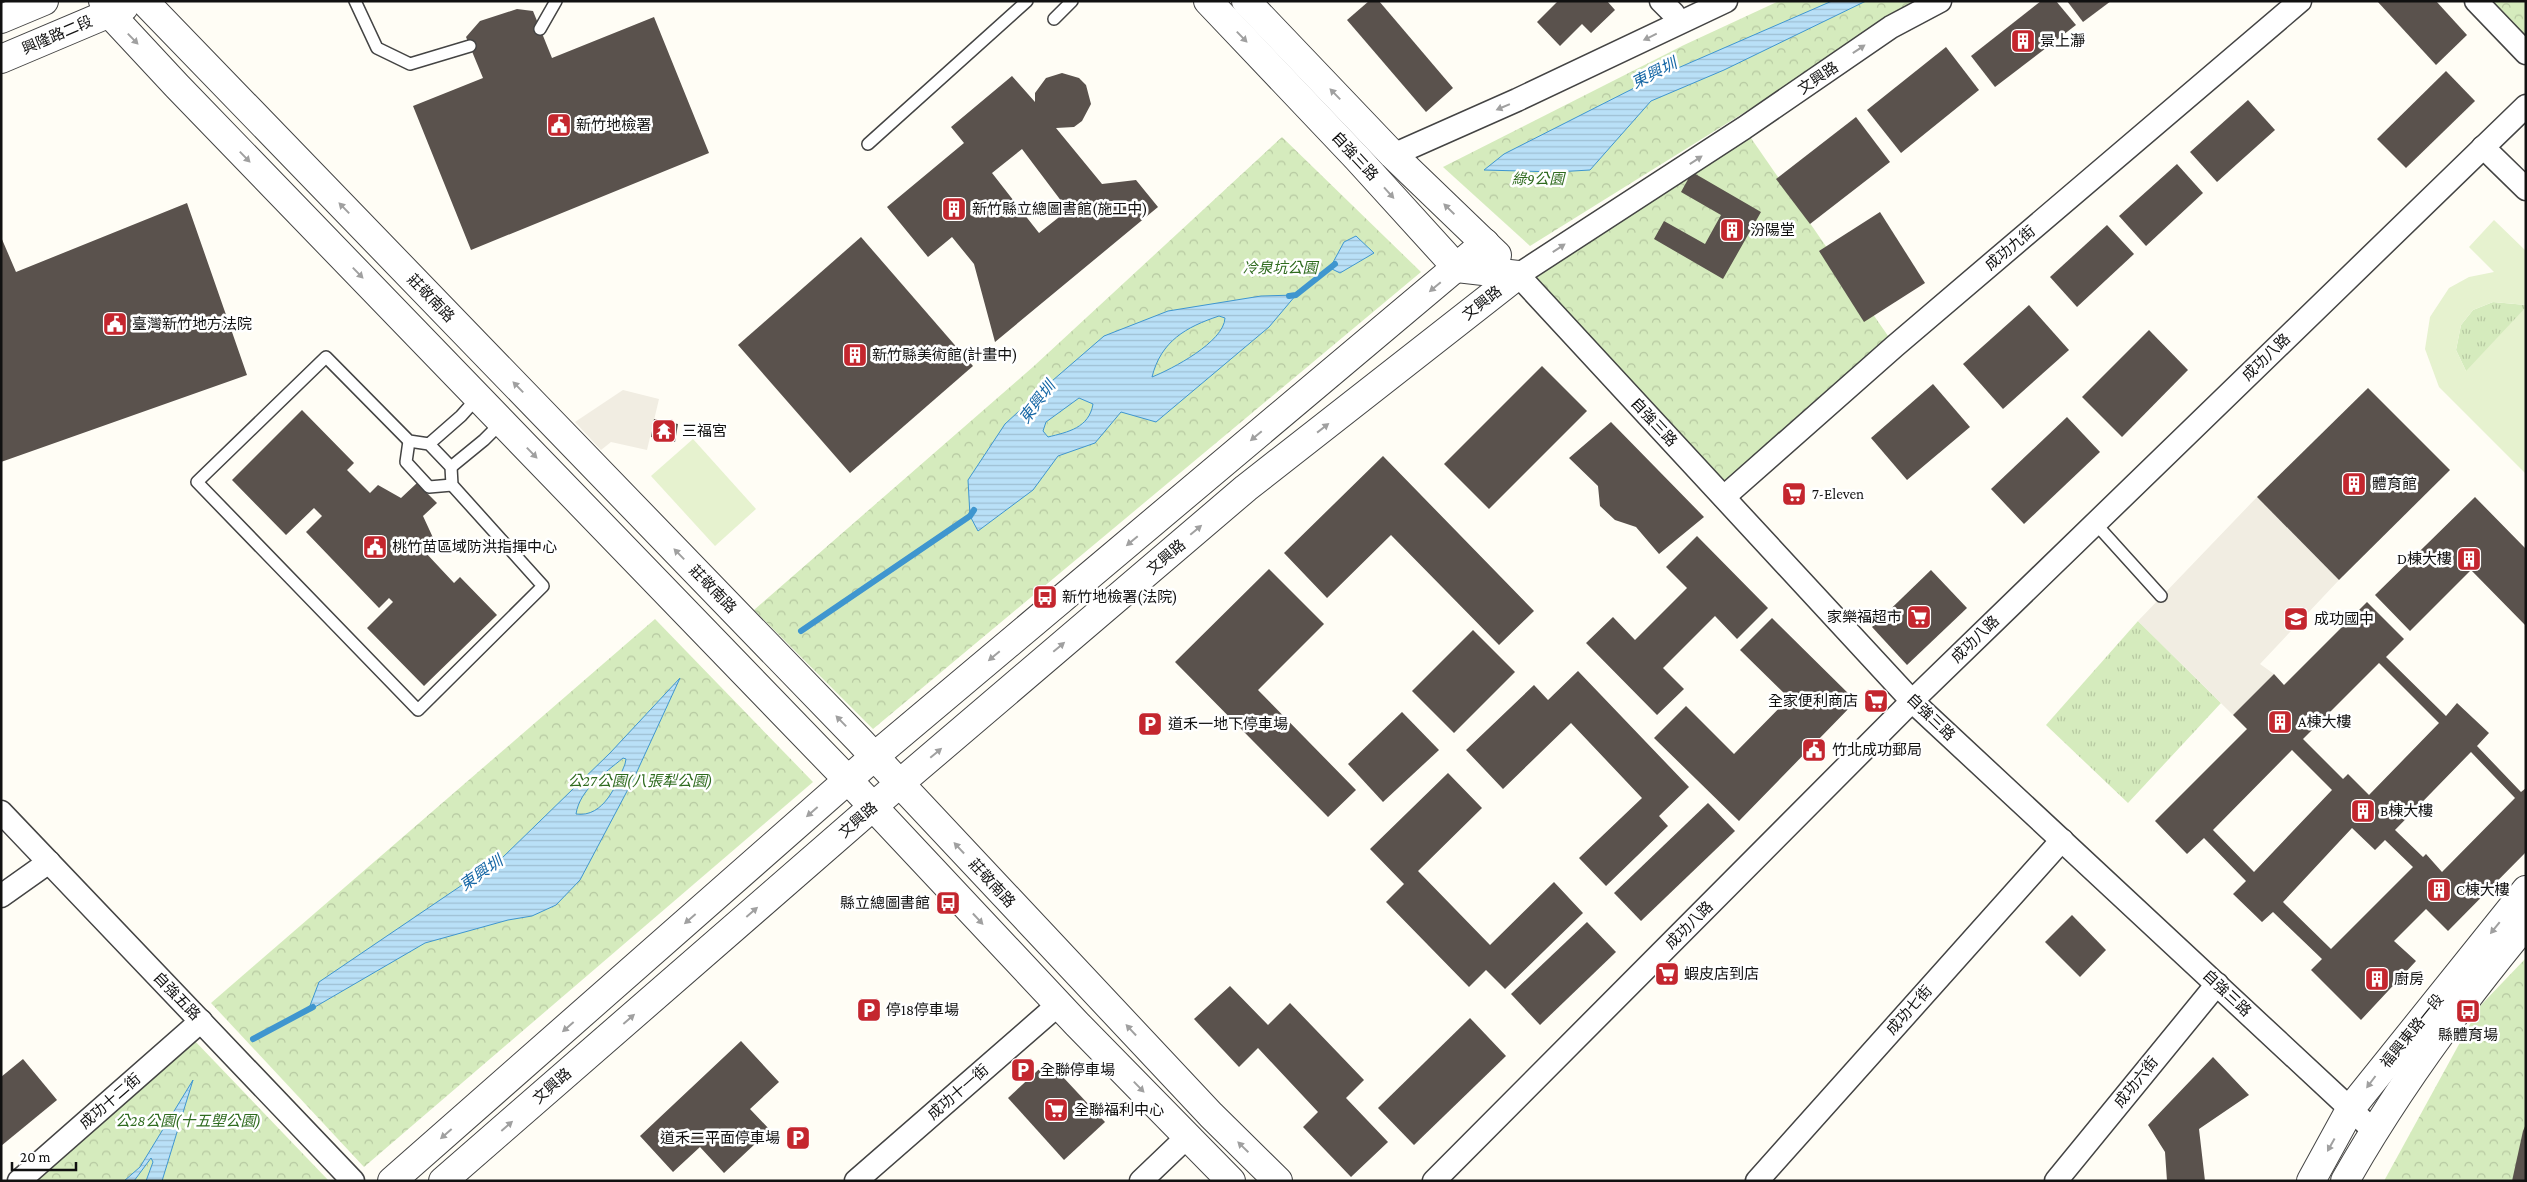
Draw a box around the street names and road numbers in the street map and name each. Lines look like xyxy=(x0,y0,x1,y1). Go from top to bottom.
street label: 興隆路二段 xyxy=(19,13,95,57)
street label: 文興路 xyxy=(1795,59,1841,97)
street label: 自強三路 xyxy=(1329,129,1381,183)
street label: 成功九街 xyxy=(1982,223,2038,273)
street label: 莊敬南路 xyxy=(404,270,458,325)
street label: 文興路 xyxy=(1459,283,1505,323)
street label: 成功八路 xyxy=(2239,330,2293,384)
street label: 自強三路 xyxy=(1628,395,1680,449)
street label: 文興路 xyxy=(1144,536,1188,578)
street label: 莊敬南路 xyxy=(686,561,740,616)
street label: 成功八路 xyxy=(1948,612,2002,666)
street label: 自強三路 xyxy=(1904,690,1958,744)
street label: 文興路 xyxy=(836,799,880,841)
street label: 莊敬南路 xyxy=(966,855,1019,910)
street label: 成功八路 xyxy=(1662,898,1716,952)
street label: 自強三路 xyxy=(2200,967,2254,1019)
street label: 自強五路 xyxy=(150,969,204,1023)
street label: 成功七街 xyxy=(1883,982,1935,1038)
street label: 福興東路一段 xyxy=(2377,991,2447,1071)
street label: 成功六街 xyxy=(2111,1054,2161,1110)
street label: 成功十一街 xyxy=(924,1061,992,1123)
street label: 文興路 xyxy=(530,1065,574,1107)
street label: 成功十二街 xyxy=(76,1070,144,1132)

